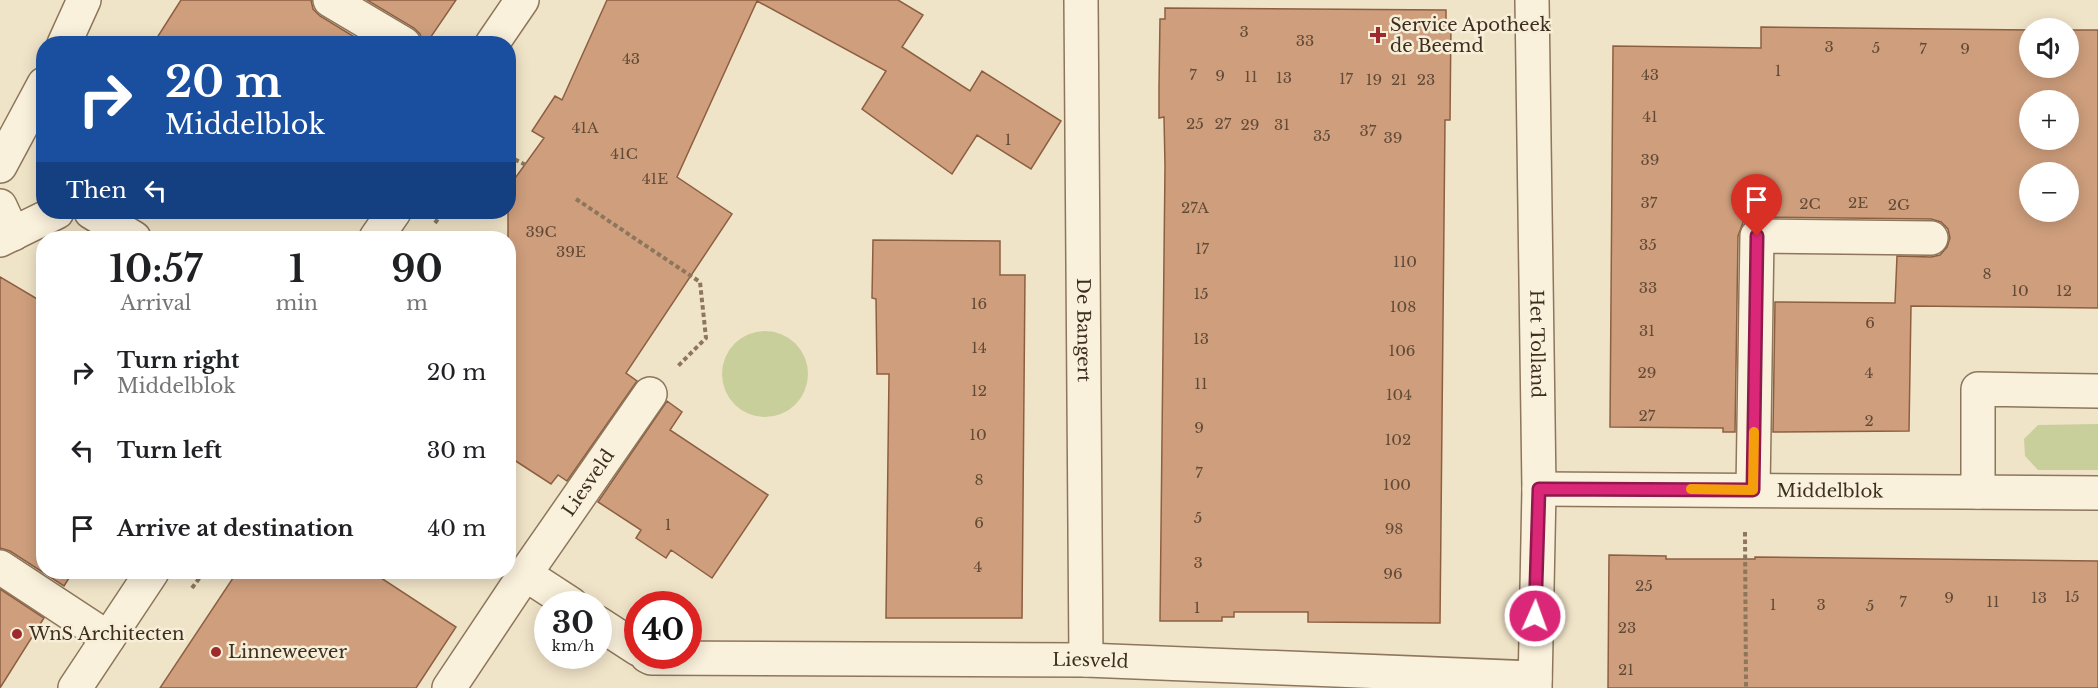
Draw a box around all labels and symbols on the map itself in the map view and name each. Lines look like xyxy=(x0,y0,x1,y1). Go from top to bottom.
place label: Service Apotheek de Beemd xyxy=(1390,14,1551,57)
house number: 3 xyxy=(1239,22,1249,41)
marker: Service Apotheek de Beemd xyxy=(1371,28,1385,42)
house number: 33 xyxy=(1296,31,1314,50)
house number: 3 xyxy=(1824,37,1834,56)
house number: 5 xyxy=(1872,38,1880,57)
house number: 7 xyxy=(1919,39,1927,58)
house number: 9 xyxy=(1960,39,1970,58)
house number: 43 xyxy=(622,49,640,68)
house number: 1 xyxy=(1775,61,1781,80)
house number: 7 xyxy=(1189,65,1197,84)
house number: 43 xyxy=(1641,65,1659,84)
house number: 9 xyxy=(1215,66,1225,85)
house number: 11 xyxy=(1244,67,1258,86)
house number: 13 xyxy=(1276,68,1292,87)
house number: 17 xyxy=(1339,69,1354,88)
house number: 19 xyxy=(1366,70,1382,89)
house number: 21 xyxy=(1391,70,1407,89)
house number: 23 xyxy=(1417,70,1435,89)
house number: 41 xyxy=(1642,107,1658,126)
house number: 25 xyxy=(1186,114,1204,133)
house number: 27 xyxy=(1215,114,1232,133)
house number: 29 xyxy=(1241,115,1259,134)
house number: 31 xyxy=(1274,115,1290,134)
house number: 41A xyxy=(571,118,599,137)
house number: 37 xyxy=(1360,121,1377,140)
house number: 35 xyxy=(1313,126,1331,145)
house number: 39 xyxy=(1384,128,1402,147)
house number: 1 xyxy=(1005,130,1011,149)
house number: 41C xyxy=(610,144,638,163)
house number: 39 xyxy=(1641,150,1659,169)
house number: 41E xyxy=(642,169,668,188)
pin xyxy=(1731,174,1782,236)
house number: 37 xyxy=(1641,193,1658,212)
house number: 2E xyxy=(1848,193,1868,212)
house number: 2C xyxy=(1799,194,1821,213)
house number: 2G xyxy=(1888,195,1910,214)
house number: 27A xyxy=(1181,198,1209,217)
house number: 39C xyxy=(526,222,556,241)
house number: 35 xyxy=(1639,235,1657,254)
house number: 17 xyxy=(1195,239,1210,258)
house number: 39E xyxy=(556,242,586,261)
house number: 110 xyxy=(1393,252,1417,271)
house number: 8 xyxy=(1982,264,1992,283)
street label: De Bangert xyxy=(1072,278,1095,382)
house number: 33 xyxy=(1639,278,1657,297)
house number: 10 xyxy=(2011,281,2029,300)
house number: 12 xyxy=(2056,281,2072,300)
house number: 15 xyxy=(1193,284,1209,303)
street label: Het Tolland xyxy=(1525,290,1549,398)
house number: 16 xyxy=(971,294,987,313)
house number: 108 xyxy=(1390,297,1416,316)
house number: 6 xyxy=(1865,313,1875,332)
house number: 31 xyxy=(1639,321,1655,340)
house number: 13 xyxy=(1193,329,1209,348)
house number: 14 xyxy=(971,338,987,357)
house number: 106 xyxy=(1388,341,1416,360)
house number: 29 xyxy=(1638,363,1656,382)
house number: 4 xyxy=(1865,363,1873,382)
house number: 11 xyxy=(1194,374,1208,393)
house number: 12 xyxy=(971,381,987,400)
house number: 104 xyxy=(1386,385,1412,404)
house number: 27 xyxy=(1639,406,1656,425)
house number: 2 xyxy=(1864,411,1874,430)
house number: 9 xyxy=(1194,418,1204,437)
house number: 10 xyxy=(969,425,987,444)
house number: 102 xyxy=(1385,430,1411,449)
street label: Liesveld xyxy=(557,445,619,521)
house number: 7 xyxy=(1195,463,1203,482)
house number: 8 xyxy=(974,470,984,489)
house number: 100 xyxy=(1383,475,1411,494)
street label: Middelblok xyxy=(1777,480,1883,502)
house number: 5 xyxy=(1194,508,1202,527)
house number: 6 xyxy=(974,513,984,532)
house number: 1 xyxy=(665,515,671,534)
house number: 98 xyxy=(1385,519,1403,538)
house number: 3 xyxy=(1193,553,1203,572)
house number: 4 xyxy=(974,557,982,576)
house number: 96 xyxy=(1383,564,1403,583)
house number: 25 xyxy=(1635,576,1653,595)
position arrow xyxy=(1503,584,1567,648)
house number: 15 xyxy=(2064,587,2080,606)
house number: 9 xyxy=(1944,588,1954,607)
house number: 13 xyxy=(2031,588,2047,607)
speed limit sign: 40 xyxy=(624,591,702,669)
house number: 7 xyxy=(1899,592,1907,611)
house number: 11 xyxy=(1986,592,2000,611)
house number: 1 xyxy=(1770,595,1776,614)
house number: 3 xyxy=(1816,595,1826,614)
house number: 5 xyxy=(1866,596,1874,615)
house number: 1 xyxy=(1194,598,1200,617)
house number: 23 xyxy=(1618,618,1636,637)
place label: WnS Architecten xyxy=(28,623,184,645)
marker: WnS Architecten xyxy=(10,627,24,641)
place label: Linneweever xyxy=(228,641,347,663)
marker: Linneweever xyxy=(209,645,223,659)
street label: Liesveld xyxy=(1052,649,1129,673)
house number: 21 xyxy=(1618,660,1634,679)

